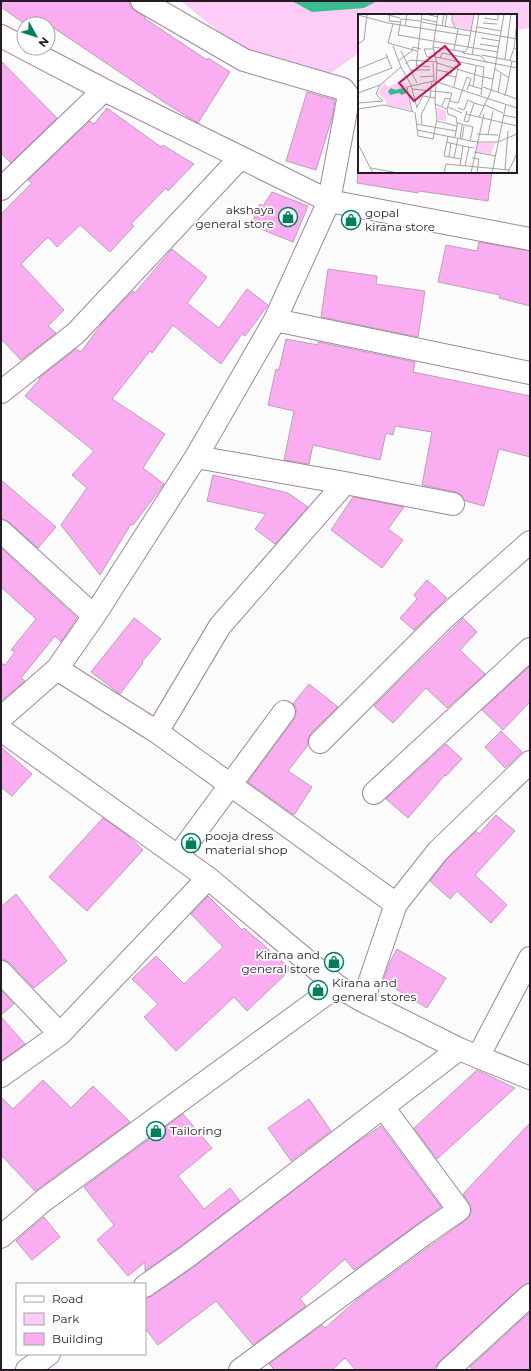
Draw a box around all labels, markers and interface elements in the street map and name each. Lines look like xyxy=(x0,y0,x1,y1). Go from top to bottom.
inset map xyxy=(358,14,517,173)
north arrow xyxy=(16,16,56,56)
text: N xyxy=(36,34,52,50)
place label: akshaya general store xyxy=(195,202,274,231)
place label: gopal kirana store xyxy=(365,205,435,234)
shop icon: akshaya general store xyxy=(277,206,299,228)
shop icon: gopal kirana store xyxy=(340,209,362,231)
place label: pooja dress material shop xyxy=(205,828,288,857)
shop icon: pooja dress material shop xyxy=(180,832,202,854)
place label: Kirana and general store xyxy=(241,947,320,976)
shop icon: Kirana and general store xyxy=(323,951,345,973)
place label: Kirana and general stores xyxy=(332,975,417,1004)
shop icon: Kirana and general stores xyxy=(307,979,329,1001)
shop icon: Tailoring xyxy=(145,1120,167,1142)
place label: Tailoring xyxy=(170,1123,222,1138)
legend xyxy=(16,1283,146,1355)
text: Road xyxy=(52,1291,83,1306)
text: Park xyxy=(52,1311,80,1326)
text: Building xyxy=(52,1331,103,1346)

